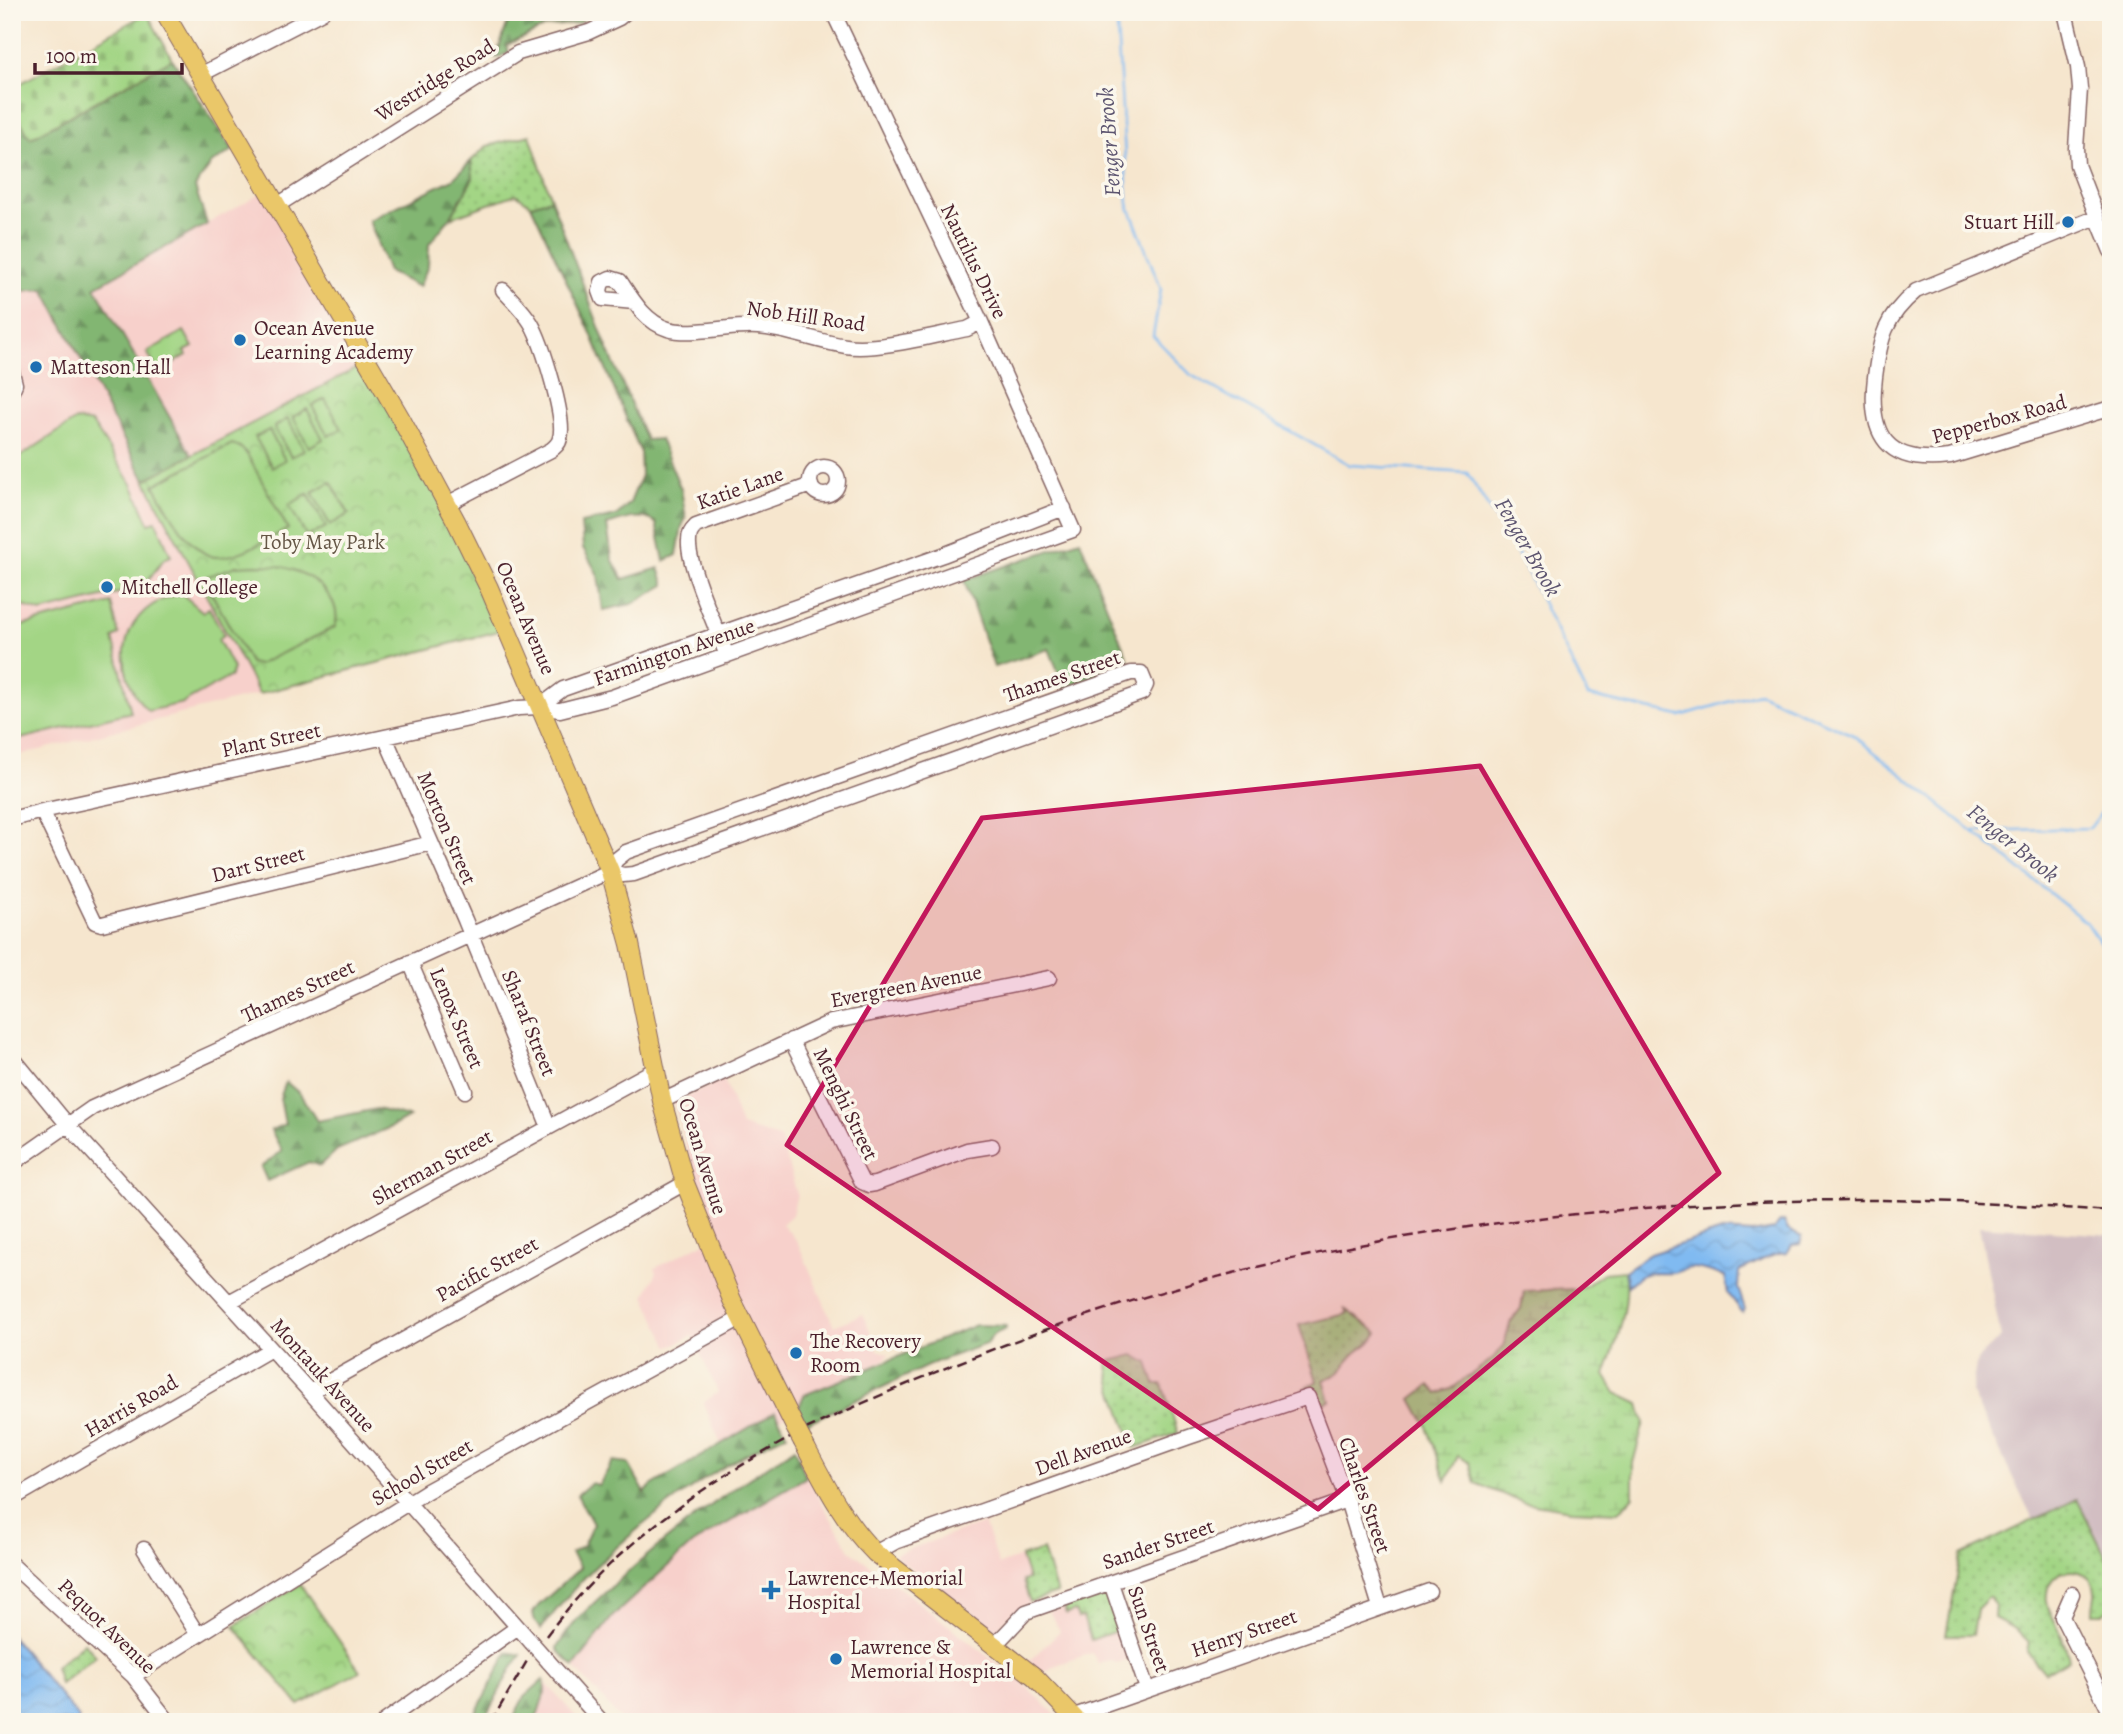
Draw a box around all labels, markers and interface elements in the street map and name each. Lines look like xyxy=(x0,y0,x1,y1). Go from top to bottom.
scale bar xyxy=(35,32,182,76)
street label: Westridge Road xyxy=(369,32,501,128)
text: 100 m xyxy=(46,42,97,70)
water label: Fenger Brook xyxy=(1090,86,1128,198)
street label: Nautilus Drive xyxy=(934,199,1014,323)
place label: Stuart Hill xyxy=(1964,208,2054,236)
marker: Stuart Hill xyxy=(2060,214,2076,230)
street label: Nob Hill Road xyxy=(745,294,868,338)
place label: Ocean Avenue Learning Academy xyxy=(254,314,414,366)
marker: Ocean Avenue Learning Academy xyxy=(232,332,248,348)
place label: Matteson Hall xyxy=(50,353,171,381)
marker: Matteson Hall xyxy=(28,359,44,375)
street label: Pepperbox Road xyxy=(1929,387,2070,450)
street label: Katie Lane xyxy=(693,459,787,517)
water label: Fenger Brook xyxy=(1487,492,1569,602)
park label: Toby May Park xyxy=(261,528,386,556)
street label: Ocean Avenue xyxy=(490,557,562,679)
place label: Mitchell College xyxy=(121,573,258,601)
marker: Mitchell College xyxy=(99,579,115,595)
street label: Farmington Avenue xyxy=(590,611,758,693)
street label: Thames Street xyxy=(1000,643,1124,709)
street label: Plant Street xyxy=(219,716,323,764)
street label: Morton Street xyxy=(411,767,483,889)
water label: Fenger Brook xyxy=(1961,796,2065,890)
street label: Dart Street xyxy=(208,839,308,889)
street label: Thames Street xyxy=(237,953,359,1029)
street label: Evergreen Avenue xyxy=(828,958,984,1014)
street label: Lenox Street xyxy=(423,963,491,1073)
street label: Sharaf Street xyxy=(495,966,563,1080)
street label: Menghi Street xyxy=(807,1043,885,1165)
street label: Ocean Avenue xyxy=(672,1094,734,1218)
street label: Sherman Street xyxy=(367,1122,498,1212)
street label: Pacific Street xyxy=(431,1229,543,1309)
street label: Montauk Avenue xyxy=(264,1312,382,1438)
place label: The Recovery Room xyxy=(810,1327,921,1379)
marker: The Recovery Room xyxy=(788,1345,804,1361)
street label: Harris Road xyxy=(79,1368,183,1444)
street label: Dell Avenue xyxy=(1031,1422,1135,1482)
street label: School Street xyxy=(366,1432,478,1512)
street label: Charles Street xyxy=(1332,1433,1398,1557)
street label: Sander Street xyxy=(1098,1512,1218,1576)
place label: Lawrence+Memorial Hospital xyxy=(787,1564,963,1616)
street label: Pequot Avenue xyxy=(52,1572,162,1680)
marker: Lawrence+Memorial Hospital xyxy=(761,1580,781,1600)
street label: Sun Street xyxy=(1121,1582,1177,1676)
street label: Henry Street xyxy=(1188,1602,1301,1664)
place label: Lawrence & Memorial Hospital xyxy=(850,1633,1011,1685)
marker: Lawrence & Memorial Hospital xyxy=(828,1651,844,1667)

